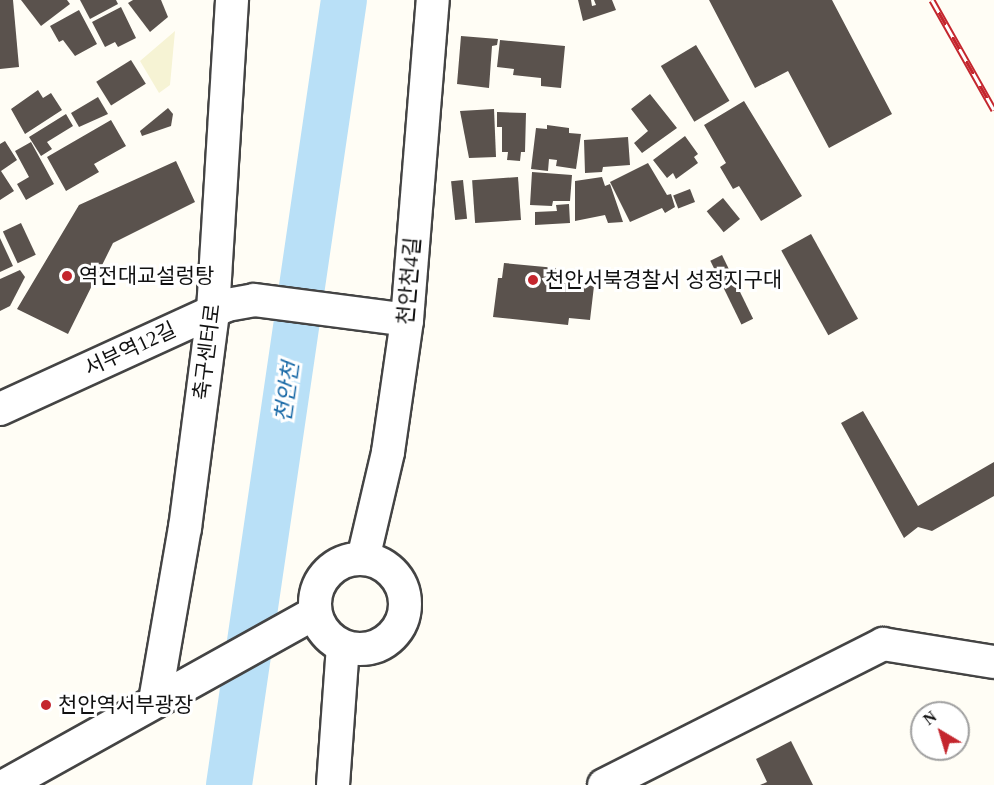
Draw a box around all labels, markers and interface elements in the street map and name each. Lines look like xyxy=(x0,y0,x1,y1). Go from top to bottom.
street label: 천안천4길 xyxy=(393,236,425,326)
place label: 역전대교설렁탕 xyxy=(79,263,214,289)
place label: 천안서북경찰서 성정지구대 xyxy=(545,267,782,293)
marker: 역전대교설렁탕 xyxy=(60,269,74,283)
marker: 천안서북경찰서 성정지구대 xyxy=(526,273,540,287)
street label: 축구센터로 xyxy=(189,303,225,401)
street label: 서부역12길 xyxy=(80,317,180,381)
water label: 천안천 xyxy=(270,360,304,424)
place label: 천안역서부광장 xyxy=(58,692,193,718)
marker: 천안역서부광장 xyxy=(39,698,53,712)
north arrow xyxy=(910,701,970,761)
text: N xyxy=(920,708,940,728)

